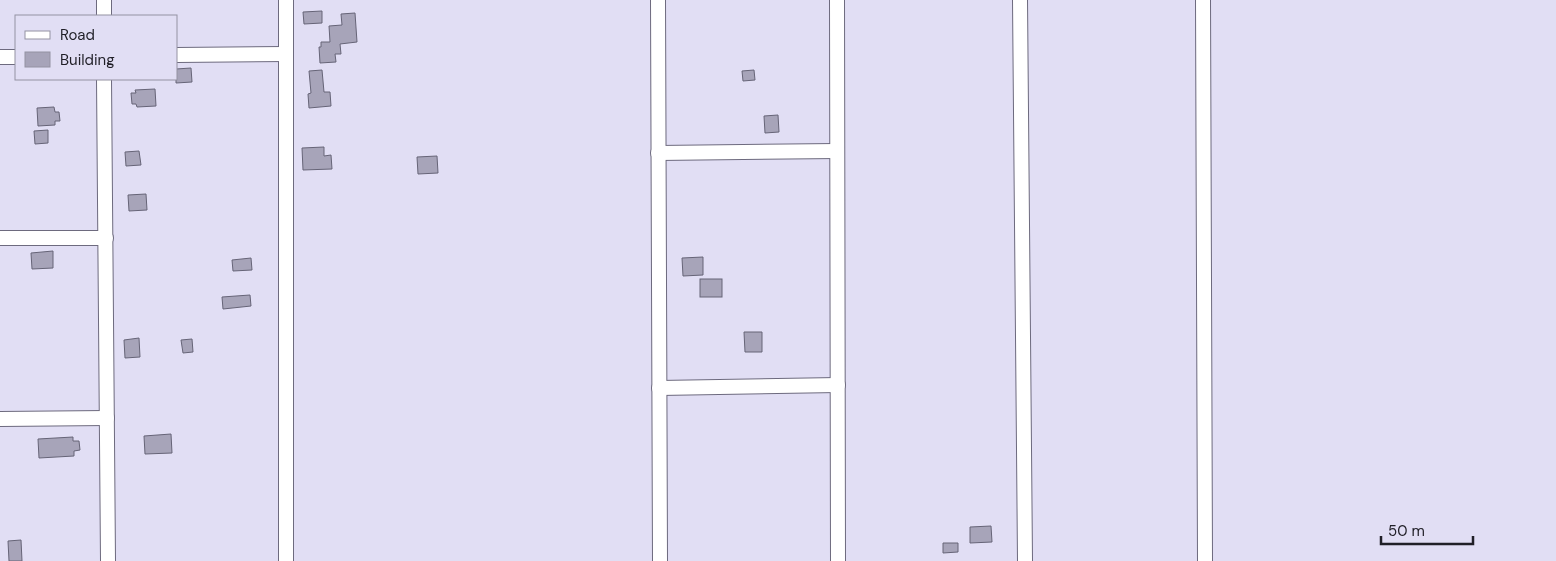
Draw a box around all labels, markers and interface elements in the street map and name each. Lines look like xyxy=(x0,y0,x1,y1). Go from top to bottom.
legend xyxy=(15,15,178,80)
text: Road xyxy=(60,25,95,45)
text: Building xyxy=(60,50,115,70)
scale bar xyxy=(1381,514,1474,546)
text: 50 m xyxy=(1388,521,1425,541)

